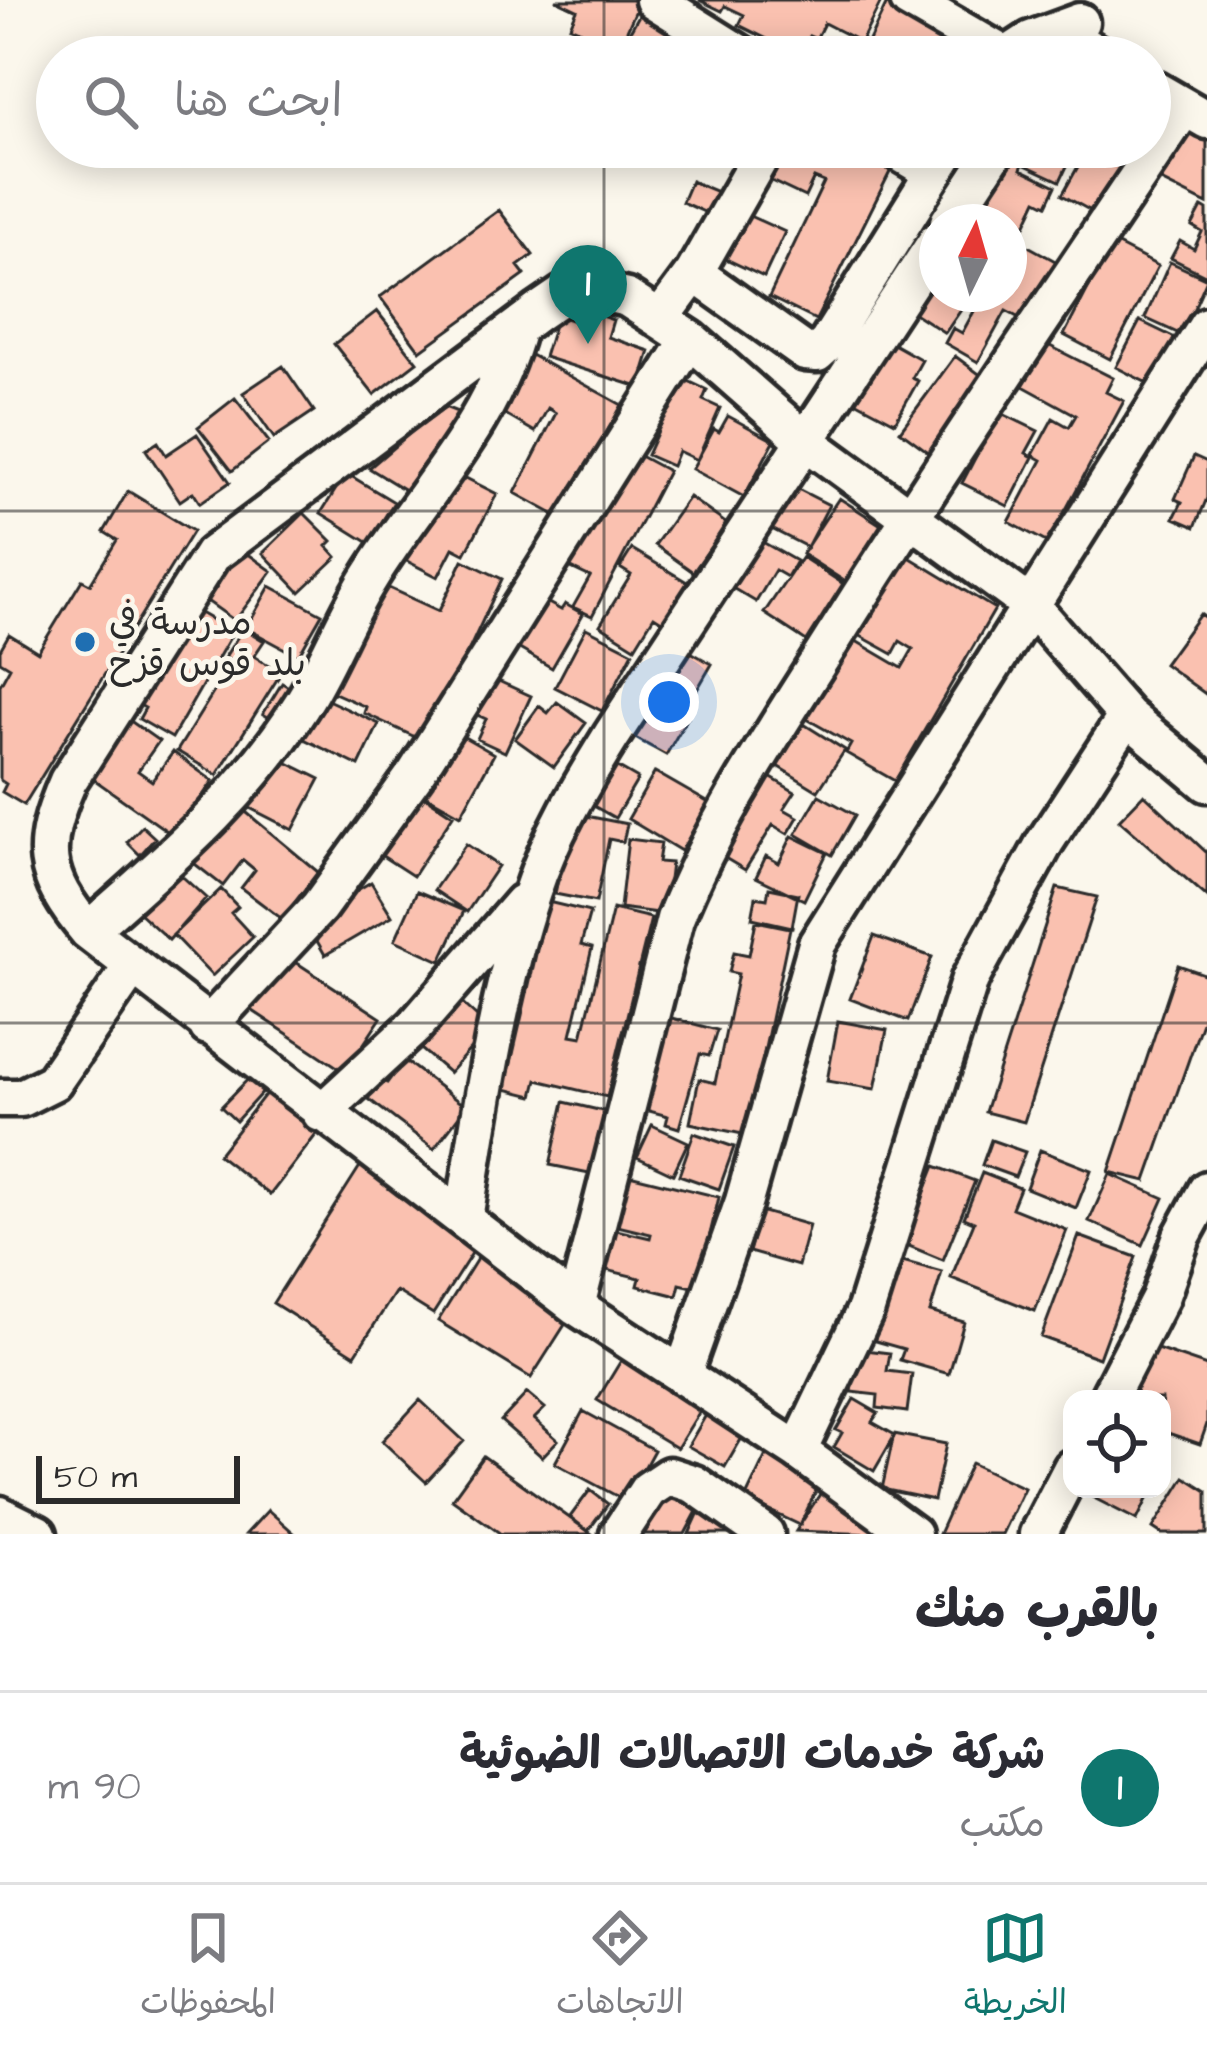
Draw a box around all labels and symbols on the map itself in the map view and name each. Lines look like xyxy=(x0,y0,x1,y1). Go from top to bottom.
north arrow xyxy=(919,204,1027,312)
pin: 1 xyxy=(549,245,627,344)
place label: مدرسة في بلد قوس قزح xyxy=(109,598,306,690)
marker: مدرسة في بلد قوس قزح xyxy=(72,629,98,655)
your location xyxy=(639,672,699,732)
scale bar xyxy=(36,1450,240,1503)

